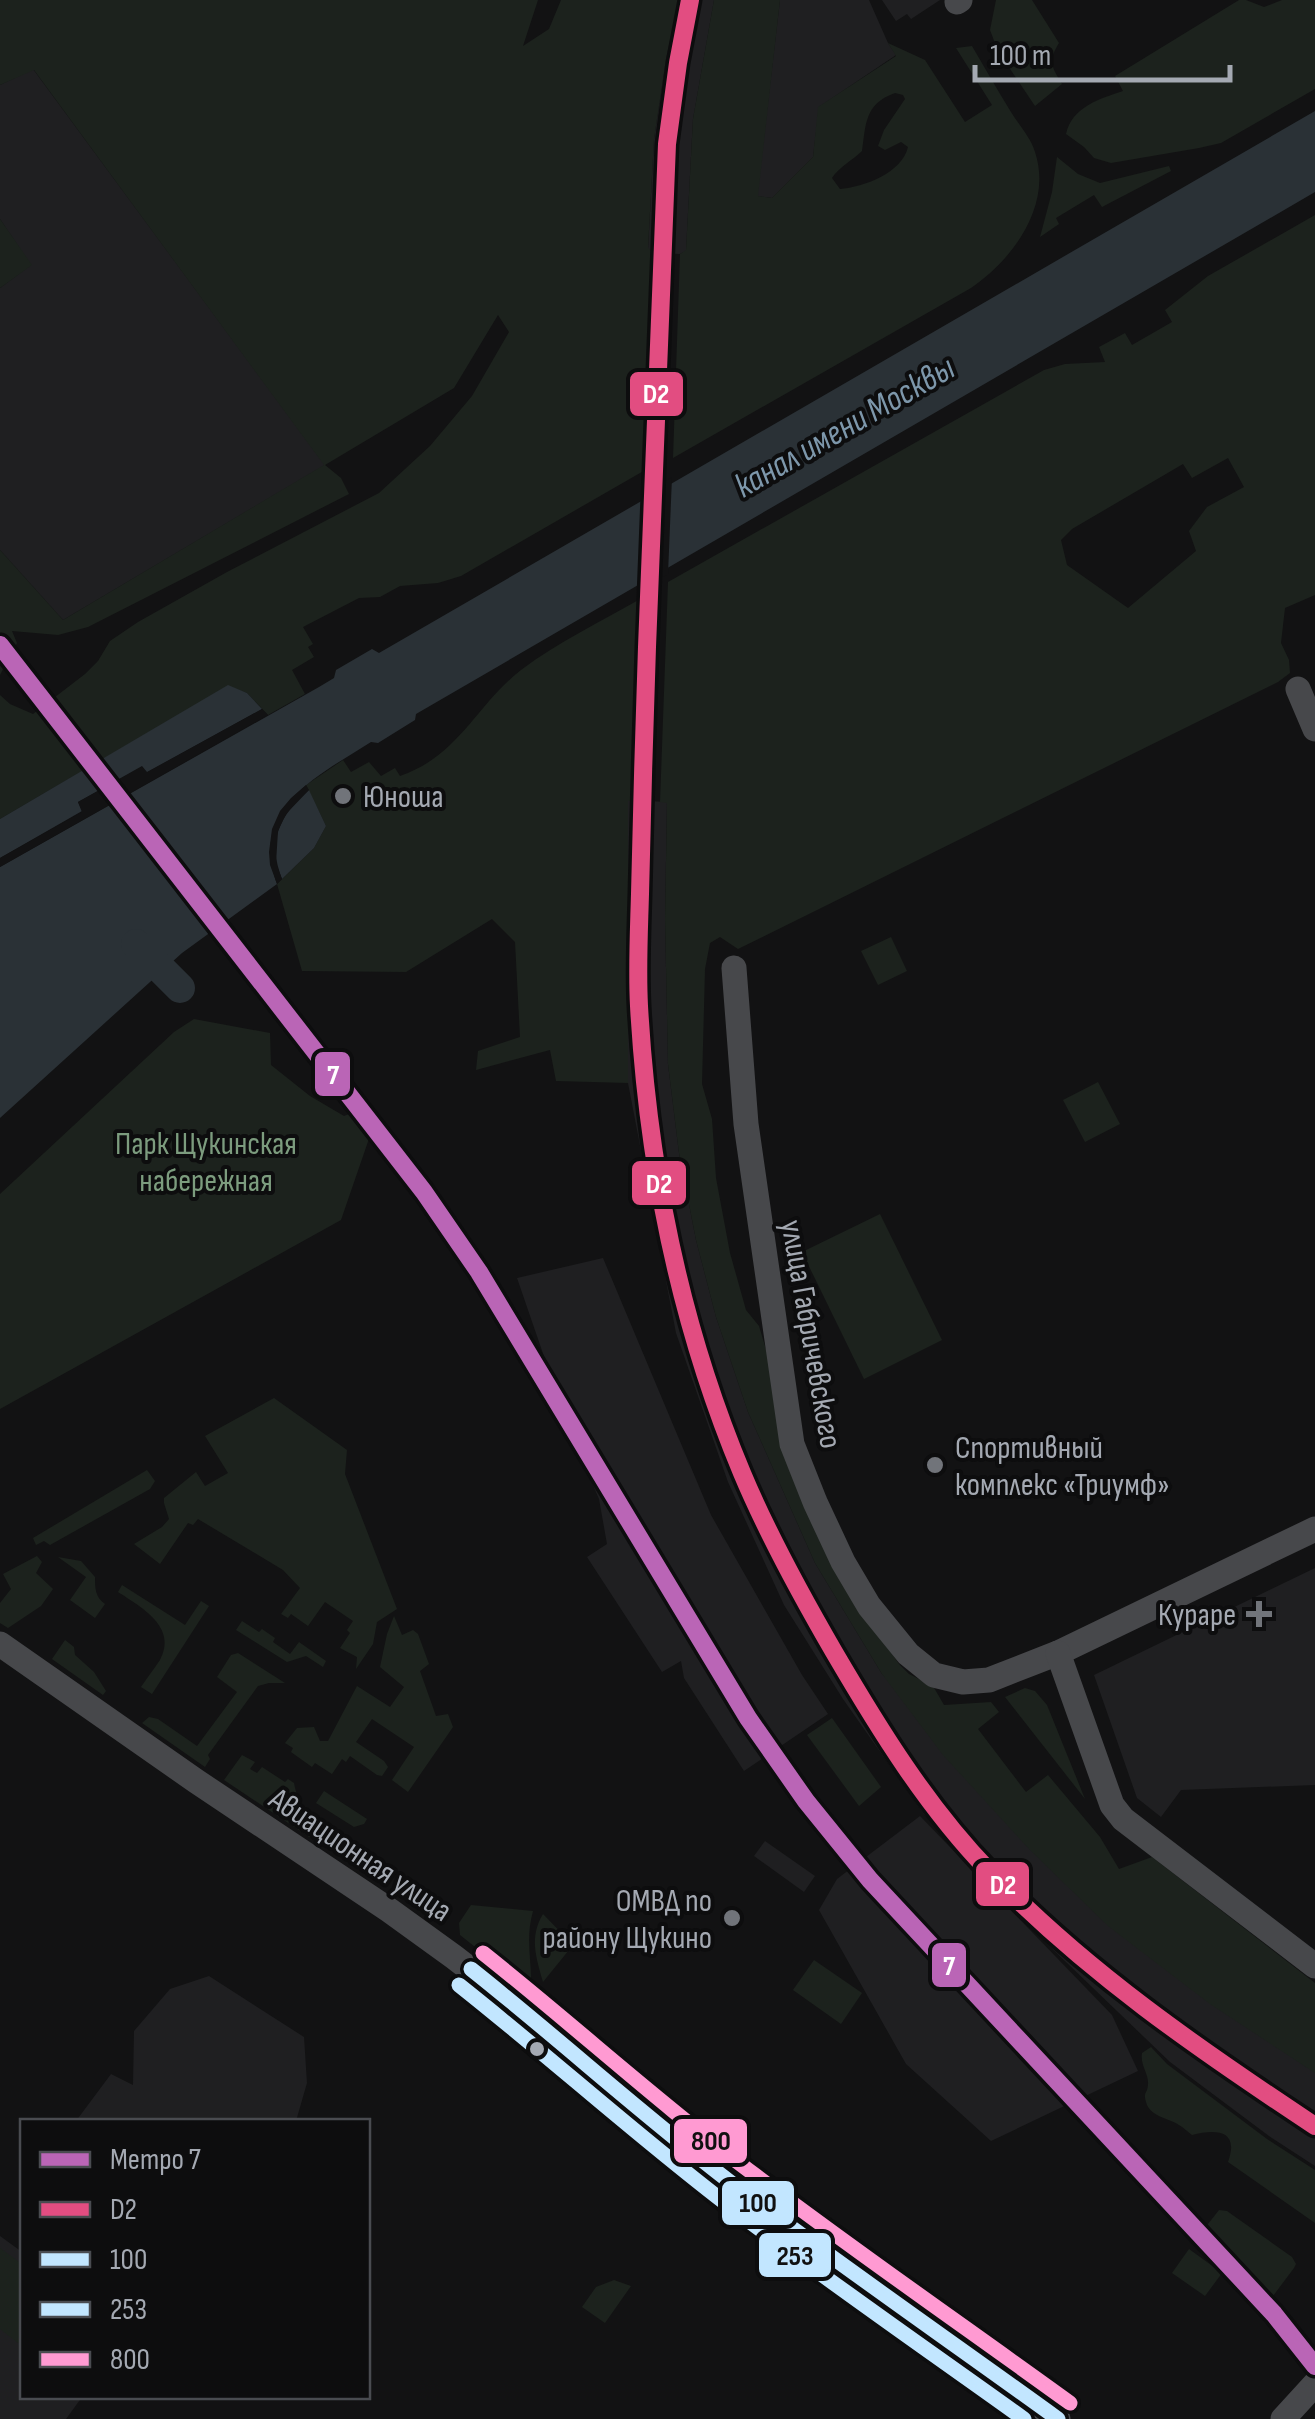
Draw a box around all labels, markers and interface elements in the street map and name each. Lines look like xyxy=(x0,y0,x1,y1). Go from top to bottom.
scale bar xyxy=(975,20,1230,82)
text: 100 m xyxy=(990,38,1051,74)
water label: канал имени Москвы xyxy=(727,347,963,508)
line badge: D2 xyxy=(628,370,685,418)
text: D2 xyxy=(643,378,669,411)
place label: Юноша xyxy=(363,778,444,817)
marker: Юноша xyxy=(332,785,354,807)
line badge: 7 xyxy=(313,1050,352,1098)
text: 7 xyxy=(327,1059,340,1092)
park label: Парк Щукинская набережная xyxy=(115,1125,297,1201)
line badge: D2 xyxy=(630,1159,688,1207)
text: D2 xyxy=(646,1168,672,1201)
street label: улица Габричевского xyxy=(771,1217,850,1452)
place label: Спортивный комплекс «Триумф» xyxy=(955,1429,1170,1505)
marker: Спортивный комплекс «Триумф» xyxy=(924,1454,946,1476)
place label: Кураре xyxy=(1158,1596,1236,1635)
marker: Кураре xyxy=(1246,1601,1272,1627)
street label: Авиационная улица xyxy=(261,1779,459,1931)
line badge: D2 xyxy=(974,1860,1031,1908)
text: D2 xyxy=(990,1869,1016,1902)
place label: ОМВД по району Щукино xyxy=(542,1882,712,1958)
marker: ОМВД по району Щукино xyxy=(721,1907,743,1929)
line badge: 7 xyxy=(930,1941,968,1989)
text: 7 xyxy=(943,1950,956,1983)
unlabelled marker xyxy=(527,2039,547,2059)
line badge: 800 xyxy=(672,2117,749,2165)
legend xyxy=(20,2119,370,2399)
text: 800 xyxy=(691,2125,731,2158)
text: Метро 7 xyxy=(110,2142,201,2178)
line badge: 100 xyxy=(720,2179,796,2227)
text: 100 xyxy=(739,2187,777,2220)
text: D2 xyxy=(110,2192,137,2228)
line badge: 253 xyxy=(757,2231,833,2279)
text: 253 xyxy=(776,2240,814,2273)
text: 100 xyxy=(110,2242,147,2278)
text: 253 xyxy=(110,2292,147,2328)
text: 800 xyxy=(110,2342,150,2378)

